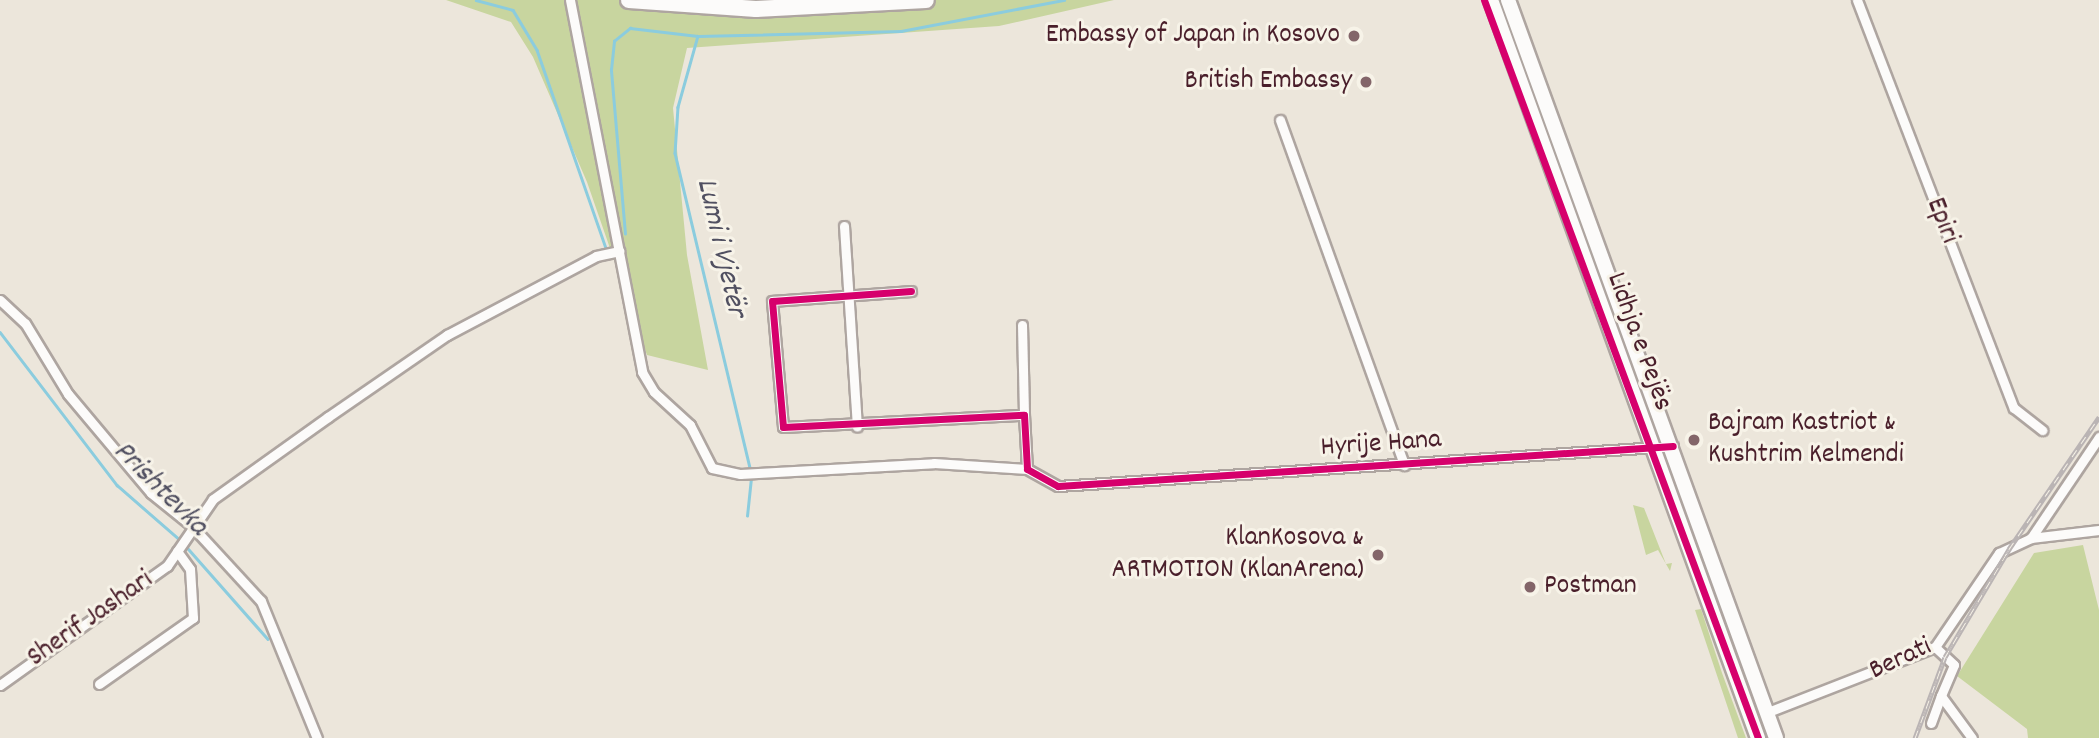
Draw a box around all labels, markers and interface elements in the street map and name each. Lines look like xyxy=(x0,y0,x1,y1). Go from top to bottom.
place label: Embassy of Japan in Kosovo xyxy=(1046,19,1340,53)
marker: Embassy of Japan in Kosovo xyxy=(1346,28,1362,44)
place label: British Embassy xyxy=(1185,65,1352,99)
marker: British Embassy xyxy=(1358,74,1374,90)
water label: Lumi i Vjetër xyxy=(686,175,752,321)
street label: Epiri xyxy=(1917,193,1965,249)
street label: Lidhja e Pejës xyxy=(1598,268,1678,416)
place label: Bajram Kastriot & Kushtrim Kelmendi xyxy=(1708,407,1904,473)
street label: Hyrije Hana xyxy=(1320,424,1442,466)
marker: Bajram Kastriot & Kushtrim Kelmendi xyxy=(1686,432,1702,448)
water label: Prishtevka xyxy=(104,435,214,545)
place label: KlanKosova & ARTMOTION (KlanArena) xyxy=(1111,522,1364,588)
marker: KlanKosova & ARTMOTION (KlanArena) xyxy=(1370,547,1386,563)
street label: Sherif Jashari xyxy=(22,564,160,676)
place label: Postman xyxy=(1544,570,1637,604)
marker: Postman xyxy=(1522,579,1538,595)
street label: Berati xyxy=(1865,631,1937,689)

